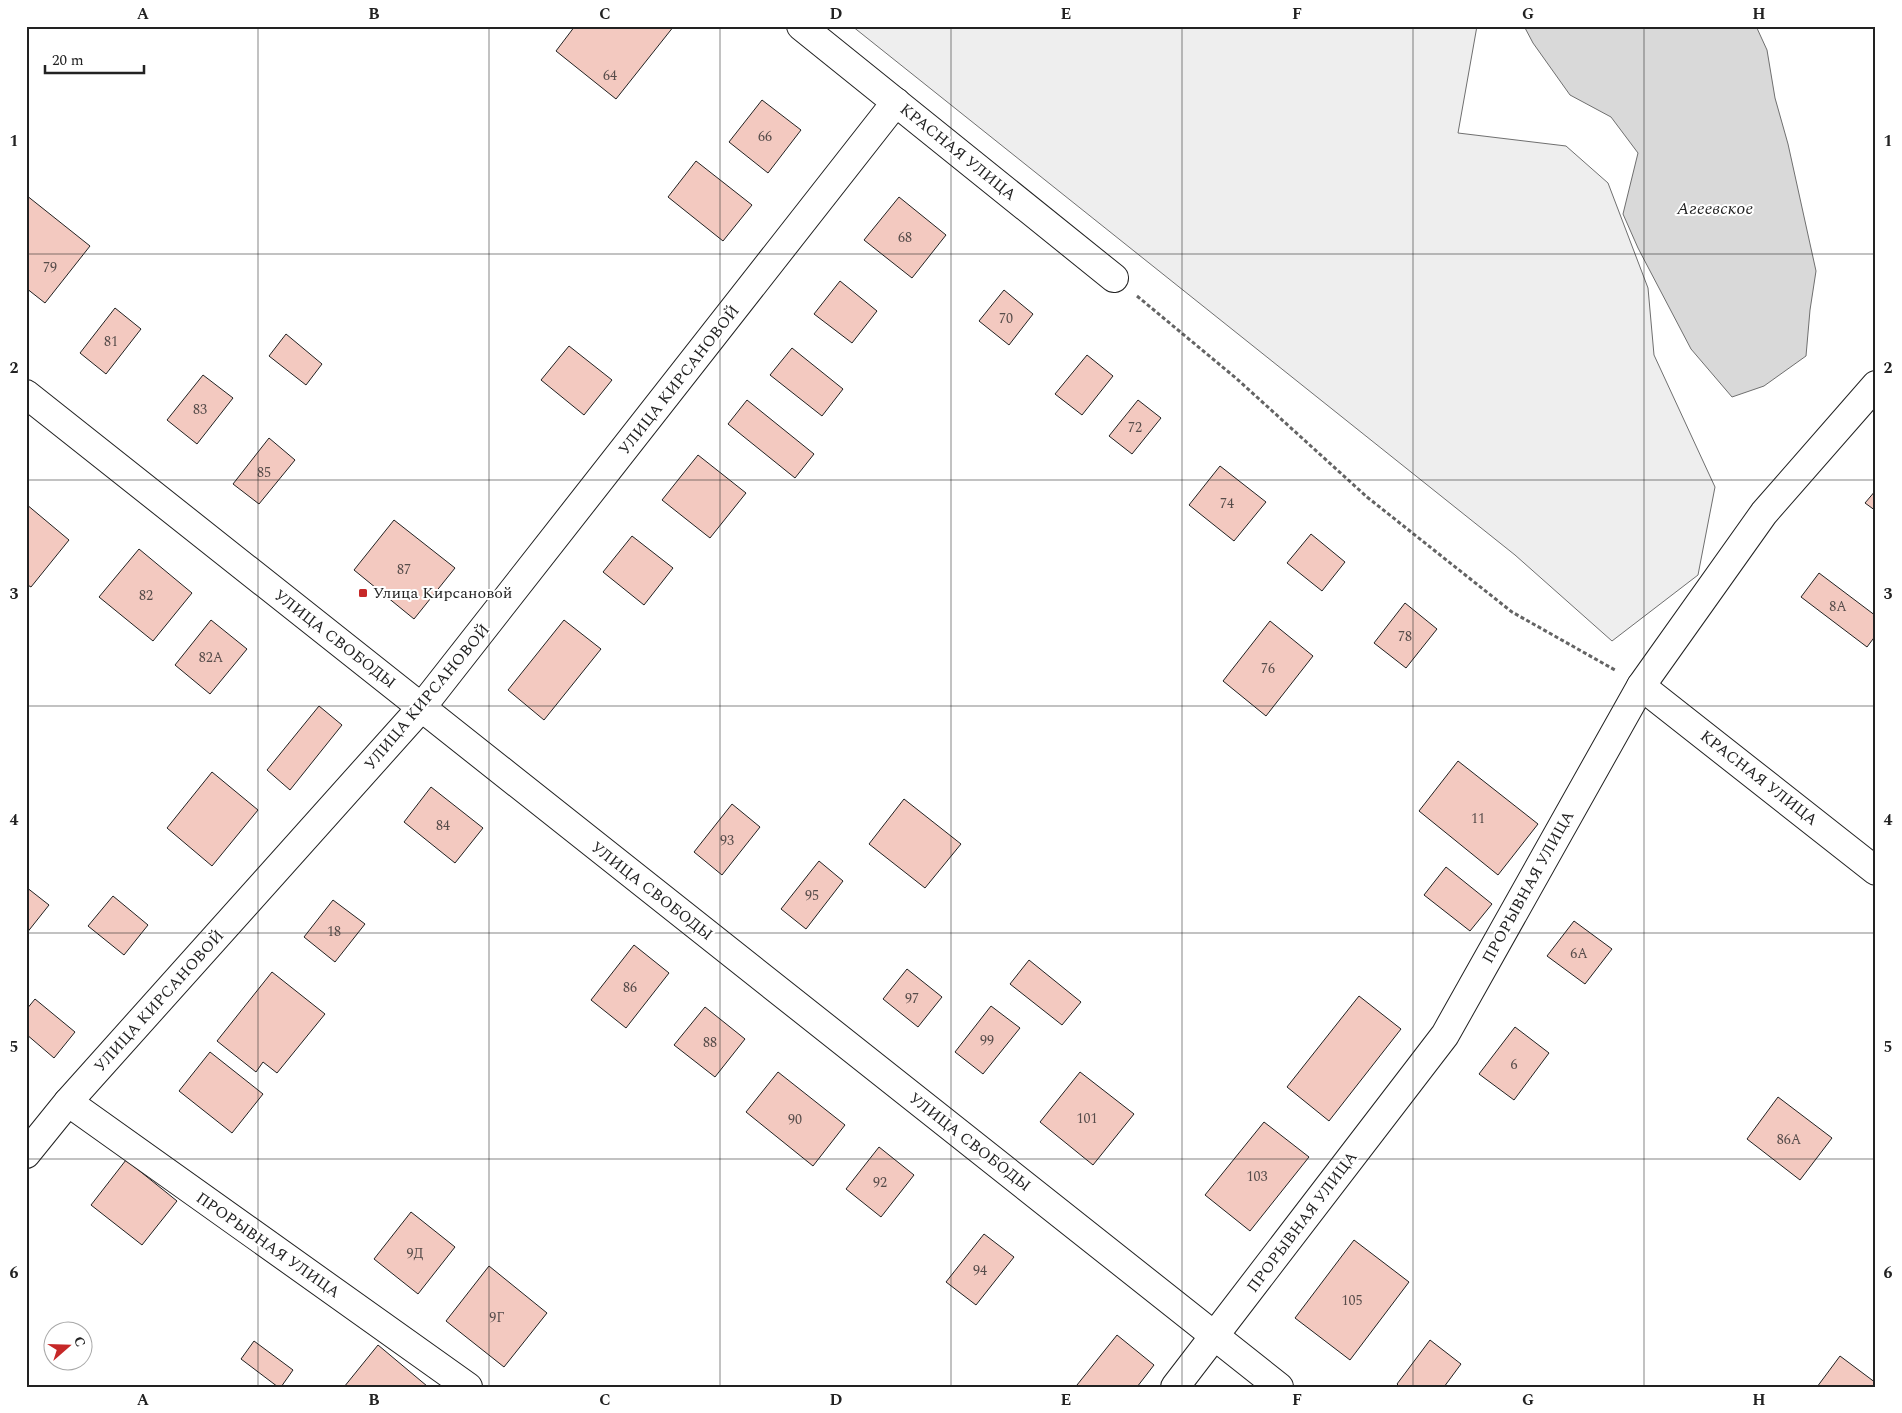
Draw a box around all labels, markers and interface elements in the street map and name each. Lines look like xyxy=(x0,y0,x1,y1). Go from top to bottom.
text: A xyxy=(137,2,150,26)
text: B xyxy=(368,2,380,26)
text: C xyxy=(599,2,611,26)
text: D xyxy=(830,2,843,26)
text: E xyxy=(1061,2,1071,26)
text: F xyxy=(1292,2,1302,26)
text: G xyxy=(1522,2,1534,26)
text: H xyxy=(1752,2,1766,26)
scale bar xyxy=(45,42,144,74)
text: 20 m xyxy=(52,49,84,72)
house number: 64 xyxy=(603,65,617,86)
street label: КРАСНАЯ УЛИЦА xyxy=(895,97,1021,207)
house number: 66 xyxy=(758,126,772,147)
text: 1 xyxy=(10,129,18,153)
text: 1 xyxy=(1884,129,1892,153)
water label: Агеевское xyxy=(1676,195,1753,222)
house number: 68 xyxy=(898,227,912,248)
house number: 79 xyxy=(43,257,57,278)
street label: УЛИЦА КИРСАНОВОЙ xyxy=(613,300,745,460)
house number: 70 xyxy=(999,308,1013,329)
house number: 81 xyxy=(104,331,118,352)
text: 2 xyxy=(10,356,19,380)
text: 2 xyxy=(1884,356,1893,380)
house number: 83 xyxy=(193,399,207,420)
house number: 72 xyxy=(1128,417,1142,438)
house number: 85 xyxy=(257,462,271,483)
house number: 74 xyxy=(1220,493,1234,514)
house number: 87 xyxy=(397,559,411,580)
place label: Улица Кирсановой xyxy=(373,581,512,605)
text: 3 xyxy=(10,582,19,606)
text: 3 xyxy=(1884,582,1893,606)
street label: УЛИЦА СВОБОДЫ xyxy=(269,584,401,694)
house number: 82 xyxy=(139,585,153,606)
marker: Улица Кирсановой xyxy=(357,587,369,599)
house number: 8А xyxy=(1829,596,1847,617)
street label: УЛИЦА КИРСАНОВОЙ xyxy=(358,619,496,775)
house number: 78 xyxy=(1398,626,1412,647)
house number: 82А xyxy=(199,647,224,668)
house number: 76 xyxy=(1261,658,1275,679)
street label: КРАСНАЯ УЛИЦА xyxy=(1695,724,1823,832)
street label: ПРОРЫВНАЯ УЛИЦА xyxy=(1476,806,1580,968)
text: 4 xyxy=(10,808,19,832)
house number: 11 xyxy=(1471,808,1485,829)
text: 4 xyxy=(1884,808,1893,832)
house number: 84 xyxy=(436,815,450,836)
house number: 93 xyxy=(720,830,734,851)
street label: УЛИЦА СВОБОДЫ xyxy=(586,836,718,946)
house number: 95 xyxy=(805,885,819,906)
house number: 18 xyxy=(327,921,341,942)
street label: УЛИЦА КИРСАНОВОЙ xyxy=(88,924,230,1078)
house number: 6А xyxy=(1570,943,1588,964)
house number: 86 xyxy=(623,977,637,998)
house number: 97 xyxy=(905,988,919,1009)
house number: 99 xyxy=(980,1030,994,1051)
house number: 88 xyxy=(703,1032,717,1053)
text: 5 xyxy=(10,1035,18,1059)
text: 5 xyxy=(1884,1035,1892,1059)
house number: 6 xyxy=(1511,1054,1518,1075)
street label: УЛИЦА СВОБОДЫ xyxy=(904,1087,1036,1197)
house number: 101 xyxy=(1077,1108,1098,1129)
house number: 90 xyxy=(788,1109,802,1130)
house number: 86А xyxy=(1777,1129,1802,1150)
street label: ПРОРЫВНАЯ УЛИЦА xyxy=(1241,1146,1363,1298)
house number: 103 xyxy=(1247,1166,1268,1187)
house number: 92 xyxy=(873,1172,887,1193)
street label: ПРОРЫВНАЯ УЛИЦА xyxy=(191,1186,345,1304)
house number: 9Д xyxy=(406,1243,424,1264)
house number: 94 xyxy=(973,1260,987,1281)
text: 6 xyxy=(10,1261,19,1285)
text: 6 xyxy=(1884,1261,1893,1285)
house number: 105 xyxy=(1342,1290,1363,1311)
house number: 9Г xyxy=(489,1307,505,1328)
north arrow xyxy=(42,1320,92,1370)
text: С xyxy=(68,1333,91,1350)
text: A xyxy=(137,1388,150,1412)
text: B xyxy=(368,1388,380,1412)
text: C xyxy=(599,1388,611,1412)
text: D xyxy=(830,1388,843,1412)
text: E xyxy=(1061,1388,1071,1412)
text: F xyxy=(1292,1388,1302,1412)
text: G xyxy=(1522,1388,1534,1412)
text: H xyxy=(1752,1388,1766,1412)

